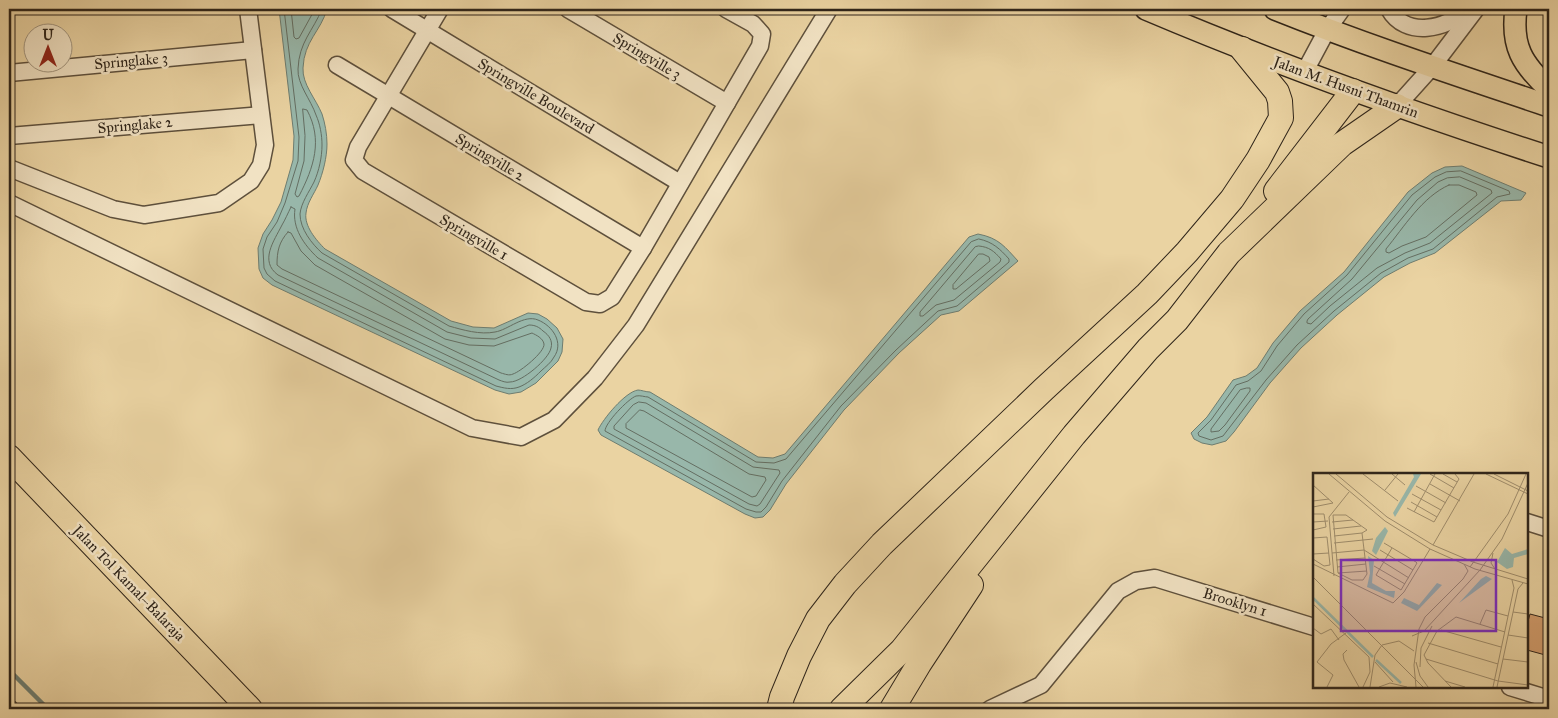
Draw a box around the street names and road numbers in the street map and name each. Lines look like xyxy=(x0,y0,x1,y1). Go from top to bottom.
street label: Springville 3 xyxy=(610,29,684,83)
street label: Springlake 3 xyxy=(94,49,168,73)
street label: Jalan M. Husni Thamrin xyxy=(1269,52,1421,123)
street label: Springville Boulevard xyxy=(475,54,598,138)
street label: Springlake 2 xyxy=(97,113,174,137)
street label: Springville 2 xyxy=(452,129,528,185)
street label: Springville 1 xyxy=(437,210,512,264)
street label: Jalan Tol Kamal–Balaraja xyxy=(67,520,189,646)
street label: Brooklyn 1 xyxy=(1201,584,1269,620)

